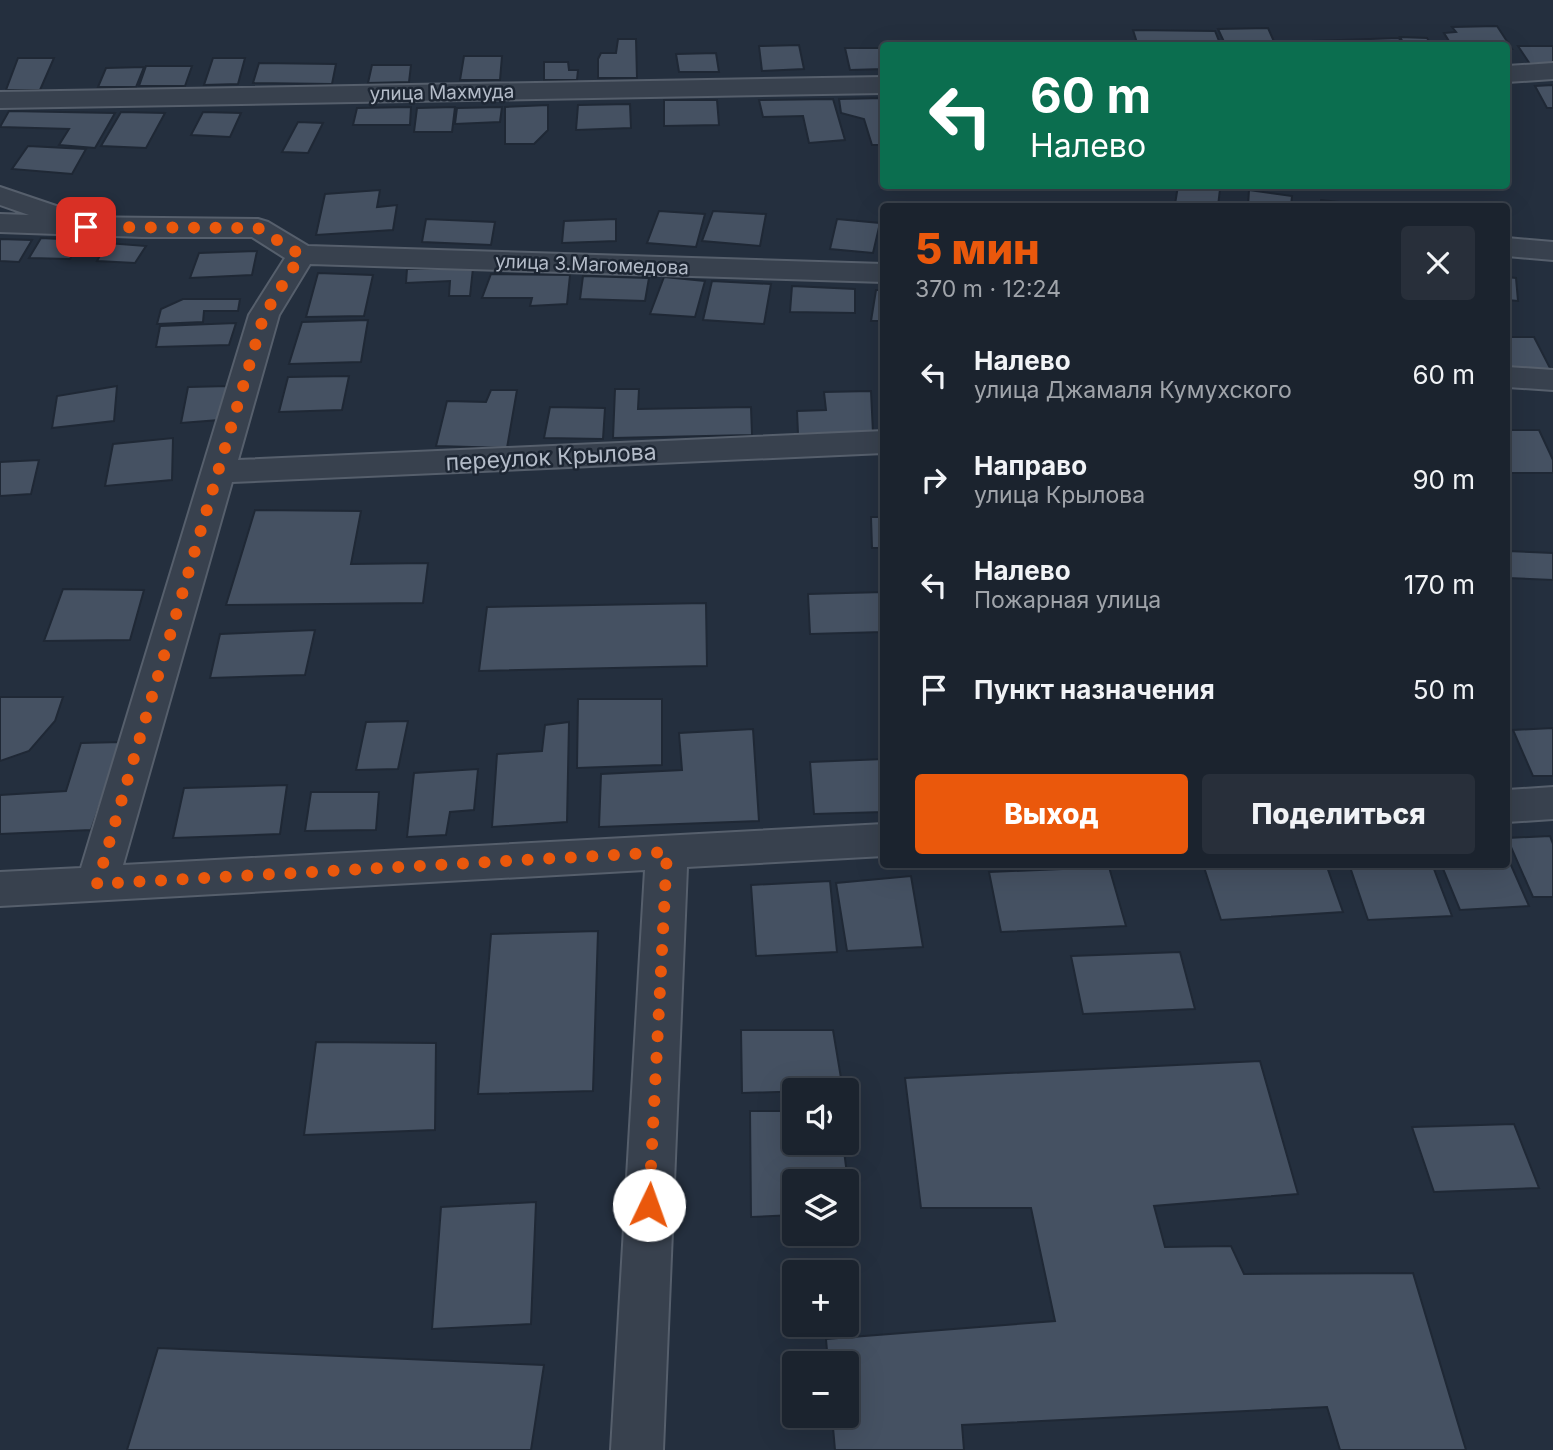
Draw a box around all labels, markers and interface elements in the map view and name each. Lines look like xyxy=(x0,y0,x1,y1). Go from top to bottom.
text: 60 m xyxy=(1030,66,1151,125)
icon: left xyxy=(915,70,1006,161)
street label: улица Махмуда xyxy=(370,80,514,105)
text: Налево xyxy=(1030,126,1146,165)
pin xyxy=(56,197,116,257)
icon: arrive xyxy=(67,208,105,246)
text: 5 мин xyxy=(915,223,1040,274)
button: close xyxy=(1401,226,1475,300)
street label: улица З.Магомедова xyxy=(495,250,689,279)
text: 370 m · 12:24 xyxy=(915,275,1061,303)
text: Налево xyxy=(974,345,1071,376)
icon: left xyxy=(915,356,953,394)
text: 60 m xyxy=(1412,359,1475,390)
text: улица Джамаля Кумухского xyxy=(974,376,1292,404)
street label: переулок Крылова xyxy=(445,437,657,477)
text: Направо xyxy=(974,450,1087,481)
icon: right xyxy=(915,461,953,499)
text: 90 m xyxy=(1412,464,1475,495)
text: улица Крылова xyxy=(974,481,1145,509)
text: Налево xyxy=(974,555,1071,586)
icon: left xyxy=(915,566,953,604)
text: 170 m xyxy=(1404,569,1475,600)
text: Пожарная улица xyxy=(974,586,1161,614)
icon: arrive xyxy=(915,671,953,709)
text: Пункт назначения xyxy=(974,674,1215,705)
text: 50 m xyxy=(1413,674,1475,705)
button: Выход xyxy=(915,774,1188,854)
button: Поделиться xyxy=(1202,774,1475,854)
map controls xyxy=(782,1078,859,1428)
button: sound xyxy=(782,1078,859,1155)
position arrow xyxy=(612,1168,686,1242)
button: layers xyxy=(782,1169,859,1246)
button: + xyxy=(782,1260,859,1337)
button: − xyxy=(782,1351,859,1428)

